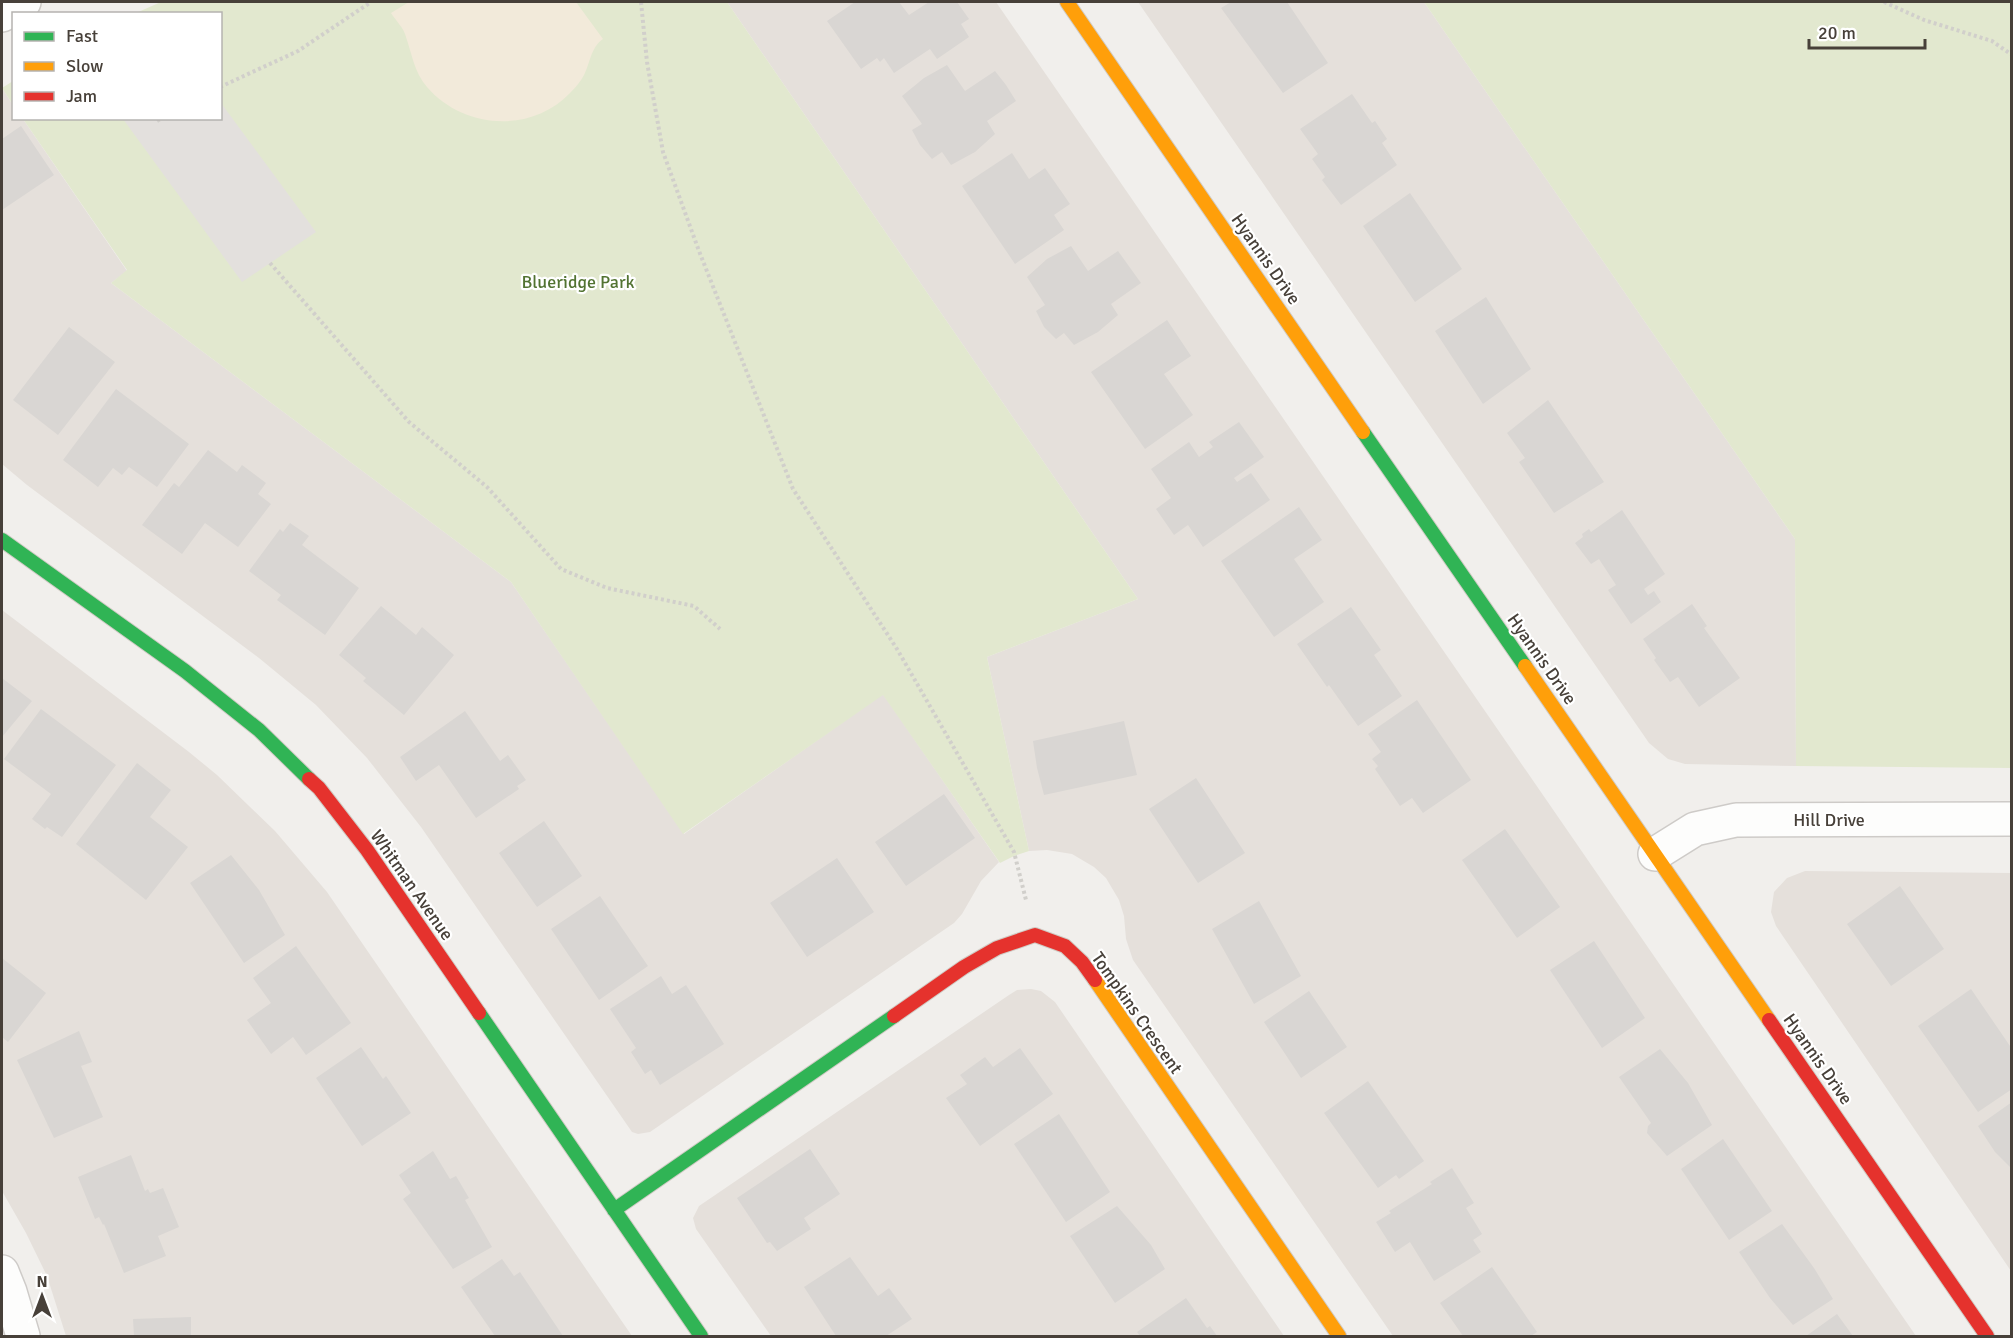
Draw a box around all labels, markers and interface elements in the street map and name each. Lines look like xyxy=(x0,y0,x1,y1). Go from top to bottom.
legend xyxy=(12,12,222,120)
scale bar xyxy=(1809,12,1924,50)
text: 20 m xyxy=(1818,22,1856,44)
text: Fast xyxy=(66,25,98,47)
text: Slow xyxy=(66,55,103,77)
text: Jam xyxy=(66,85,97,107)
street label: Hyannis Drive xyxy=(1227,209,1305,309)
park label: Blueridge Park xyxy=(521,271,635,293)
street label: Hyannis Drive xyxy=(1503,609,1581,709)
street label: Hill Drive xyxy=(1793,809,1865,831)
street label: Whitman Avenue xyxy=(366,826,458,944)
street label: Tompkins Crescent xyxy=(1087,948,1187,1078)
street label: Hyannis Drive xyxy=(1779,1009,1857,1109)
north arrow xyxy=(12,1266,72,1326)
text: N xyxy=(36,1272,48,1292)

